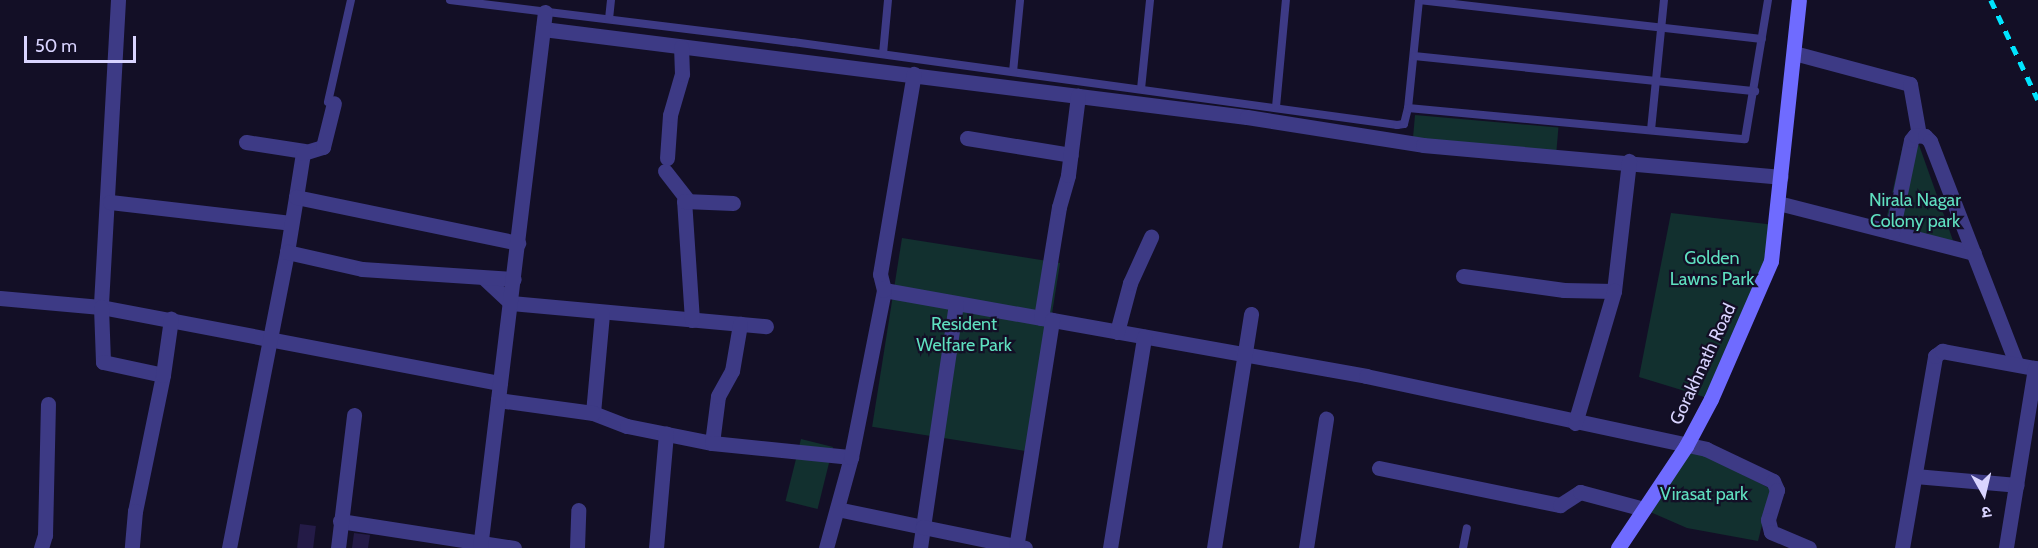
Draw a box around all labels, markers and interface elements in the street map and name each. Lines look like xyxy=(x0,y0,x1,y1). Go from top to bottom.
scale bar xyxy=(27,24,140,62)
text: 50 m xyxy=(35,35,77,57)
park label: Nirala Nagar Colony park xyxy=(1869,190,1961,232)
park label: Golden Lawns Park xyxy=(1670,248,1754,290)
street label: Gorakhnath Road xyxy=(1665,300,1741,428)
park label: Resident Welfare Park xyxy=(916,314,1012,356)
north arrow xyxy=(1954,464,2014,524)
park label: Virasat park xyxy=(1660,483,1748,505)
text: उ xyxy=(1981,502,1993,522)

